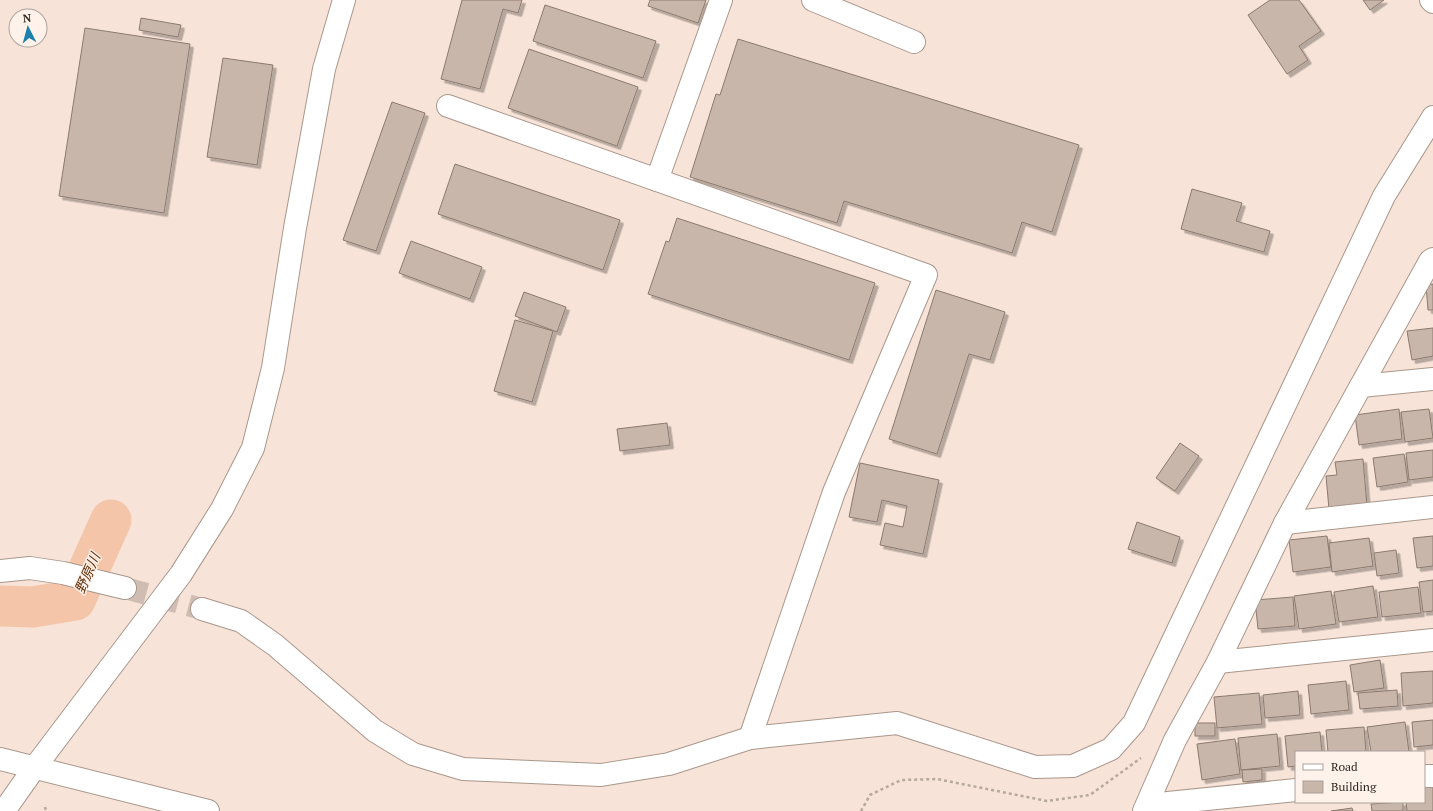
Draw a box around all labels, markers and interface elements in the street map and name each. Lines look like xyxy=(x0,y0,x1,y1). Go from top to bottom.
north arrow xyxy=(8,8,48,48)
text: N xyxy=(22,11,32,25)
water label: 野原川 xyxy=(70,548,105,596)
legend xyxy=(1295,751,1425,803)
text: Road xyxy=(1331,759,1358,774)
text: Building xyxy=(1331,779,1377,794)

